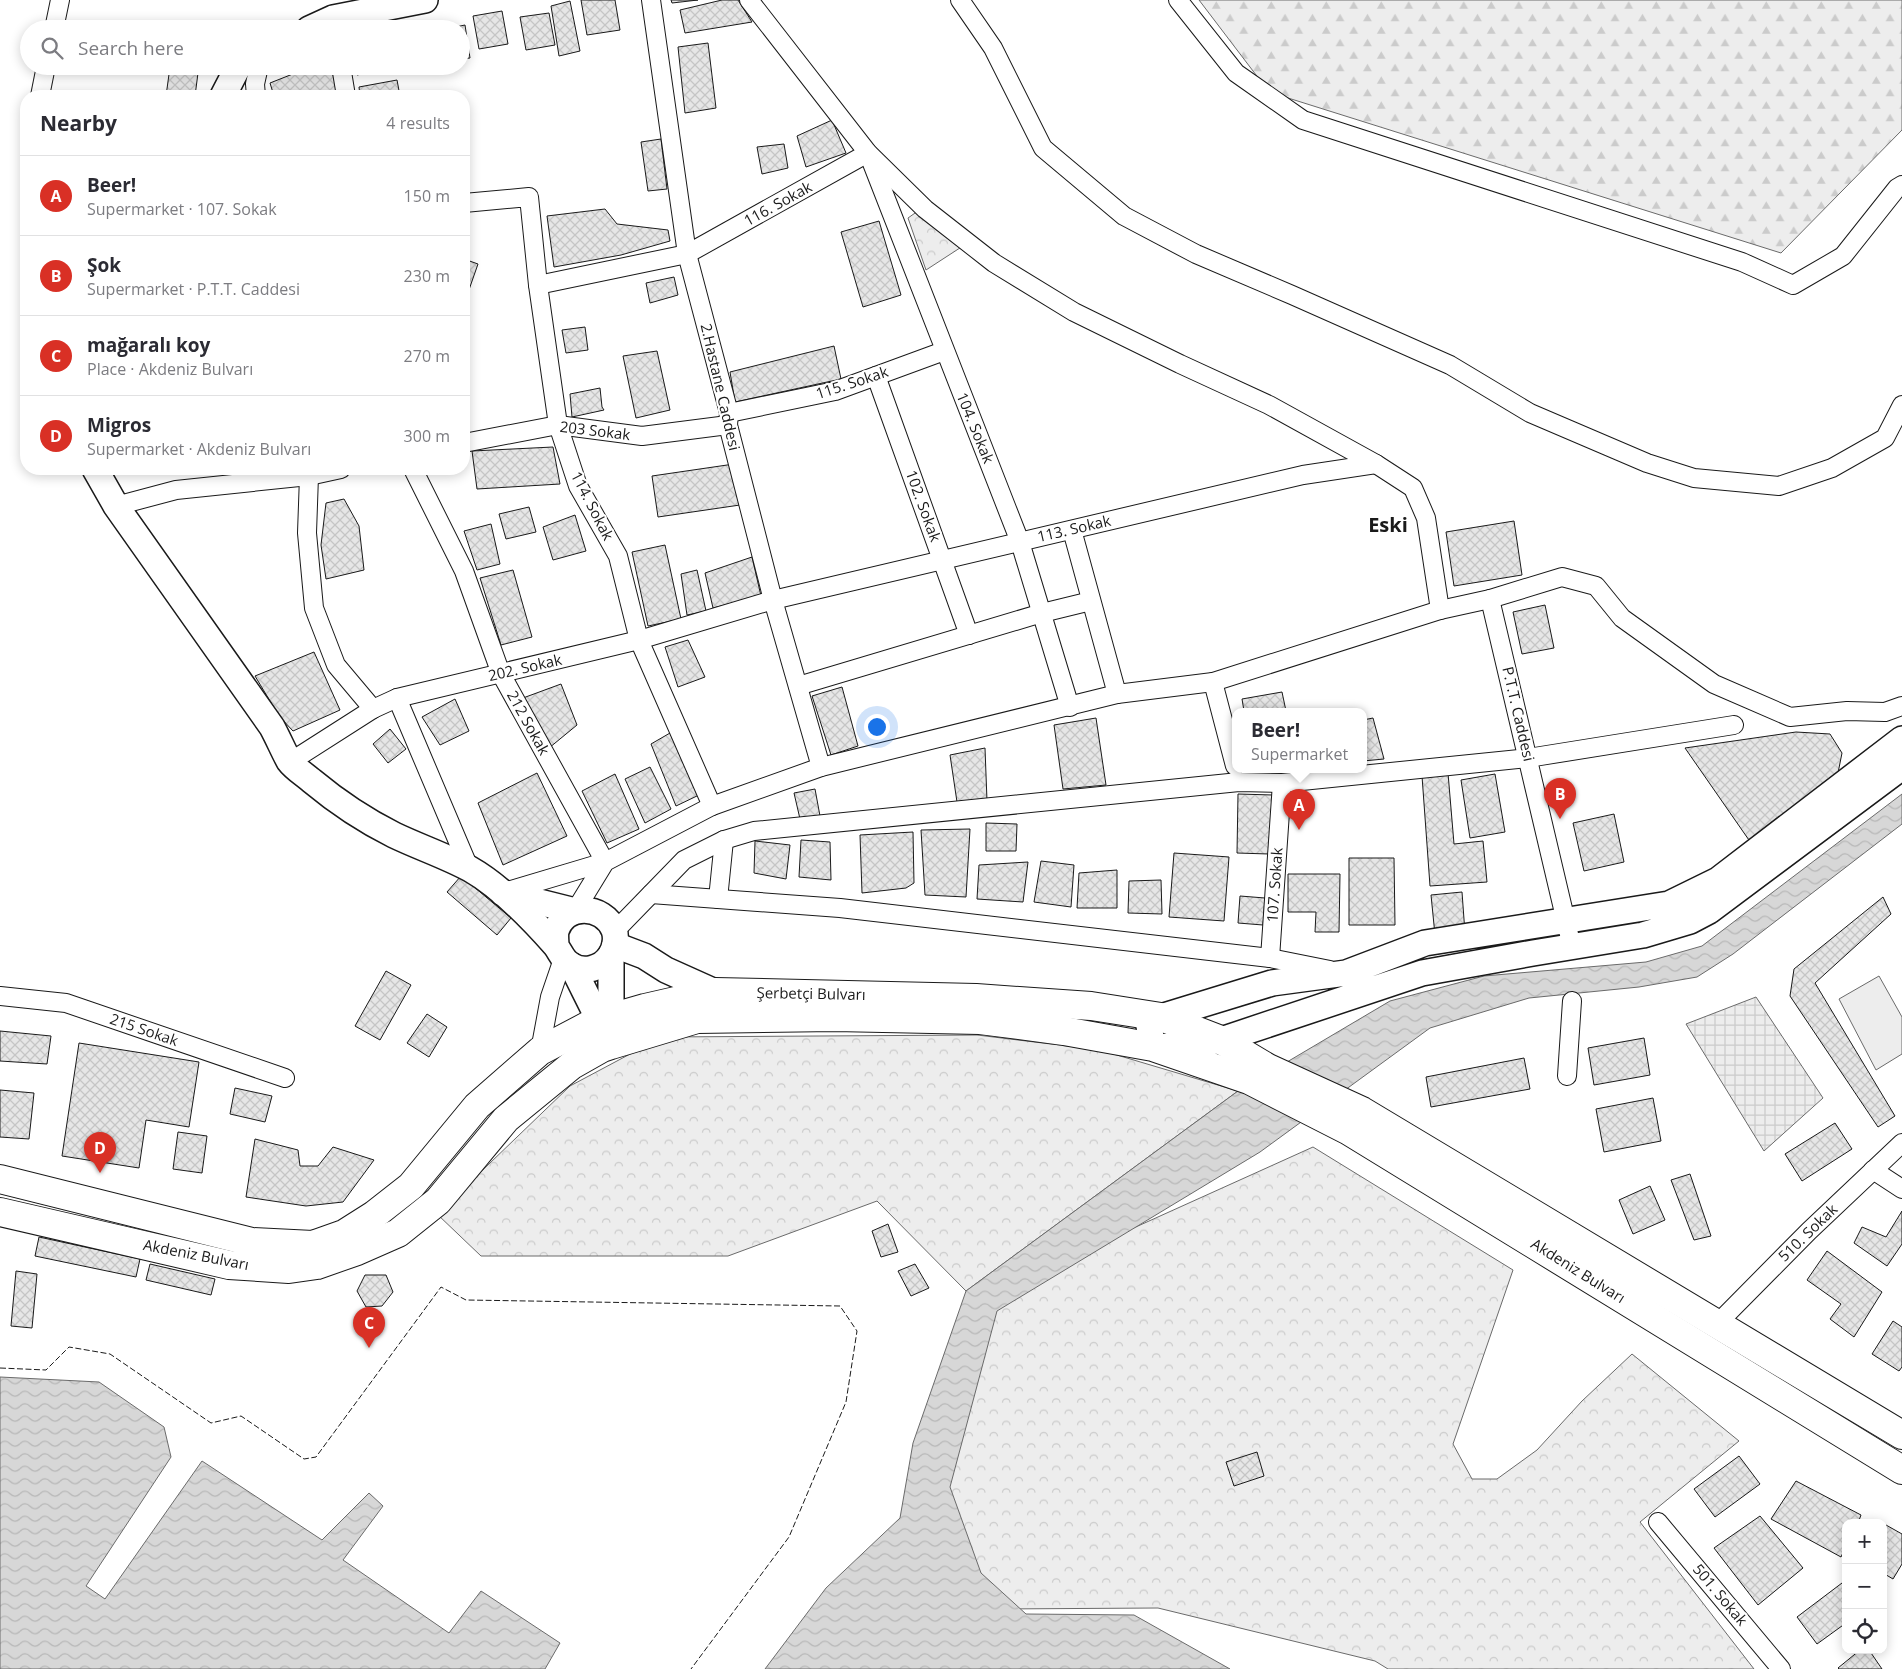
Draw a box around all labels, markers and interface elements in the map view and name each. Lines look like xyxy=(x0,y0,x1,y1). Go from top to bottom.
search box xyxy=(20,20,470,75)
icon: search xyxy=(38,34,66,62)
text: Search here xyxy=(78,35,184,61)
text: Nearby xyxy=(40,109,117,137)
text: 4 results xyxy=(386,112,450,134)
text: Beer! xyxy=(87,172,136,198)
street label: 116. Sokak xyxy=(740,176,815,230)
text: A xyxy=(50,185,62,207)
text: 150 m xyxy=(404,185,450,207)
text: Supermarket · 107. Sokak xyxy=(87,198,277,220)
text: Şok xyxy=(87,252,121,278)
text: B xyxy=(51,265,61,287)
text: 230 m xyxy=(404,265,450,287)
text: Supermarket · P.T.T. Caddesi xyxy=(87,278,300,300)
street label: 2.Hastane Caddesi xyxy=(697,321,745,452)
text: mağaralı koy xyxy=(87,332,210,358)
text: C xyxy=(51,345,61,367)
text: 270 m xyxy=(404,345,450,367)
text: Place · Akdeniz Bulvarı xyxy=(87,358,253,380)
street label: 115. Sokak xyxy=(813,361,891,403)
street label: 104. Sokak xyxy=(953,389,999,466)
text: Migros xyxy=(87,412,151,438)
street label: 203 Sokak xyxy=(559,416,632,444)
text: D xyxy=(50,425,62,447)
text: 300 m xyxy=(404,425,450,447)
text: Supermarket · Akdeniz Bulvarı xyxy=(87,438,311,460)
street label: 102. Sokak xyxy=(902,467,946,544)
street label: 114. Sokak xyxy=(567,468,619,544)
street label: 113. Sokak xyxy=(1035,510,1113,546)
district label: Eski xyxy=(1368,511,1408,538)
street label: 202. Sokak xyxy=(486,649,564,685)
street label: P.T.T. Caddesi xyxy=(1498,664,1540,763)
street label: 212 Sokak xyxy=(503,687,555,758)
popup xyxy=(1232,708,1367,773)
your location xyxy=(864,714,890,740)
text: Beer! xyxy=(1251,717,1300,743)
text: Supermarket xyxy=(1251,743,1348,765)
pin: B xyxy=(1544,778,1576,819)
pin: A xyxy=(1283,789,1315,830)
street label: 107. Sokak xyxy=(1261,847,1287,923)
street label: Şerbetçi Bulvarı xyxy=(756,982,866,1004)
street label: 215 Sokak xyxy=(108,1008,181,1050)
pin: D xyxy=(84,1132,116,1173)
street label: 510. Sokak xyxy=(1773,1199,1841,1265)
street label: Akdeniz Bulvarı xyxy=(1528,1233,1629,1307)
street label: Akdeniz Bulvarı xyxy=(142,1234,251,1274)
pin: C xyxy=(353,1307,385,1348)
map controls xyxy=(1842,1519,1887,1654)
button: + xyxy=(1842,1519,1887,1564)
street label: 501. Sokak xyxy=(1689,1559,1753,1630)
button: − xyxy=(1842,1564,1887,1609)
button: locate xyxy=(1842,1609,1887,1654)

